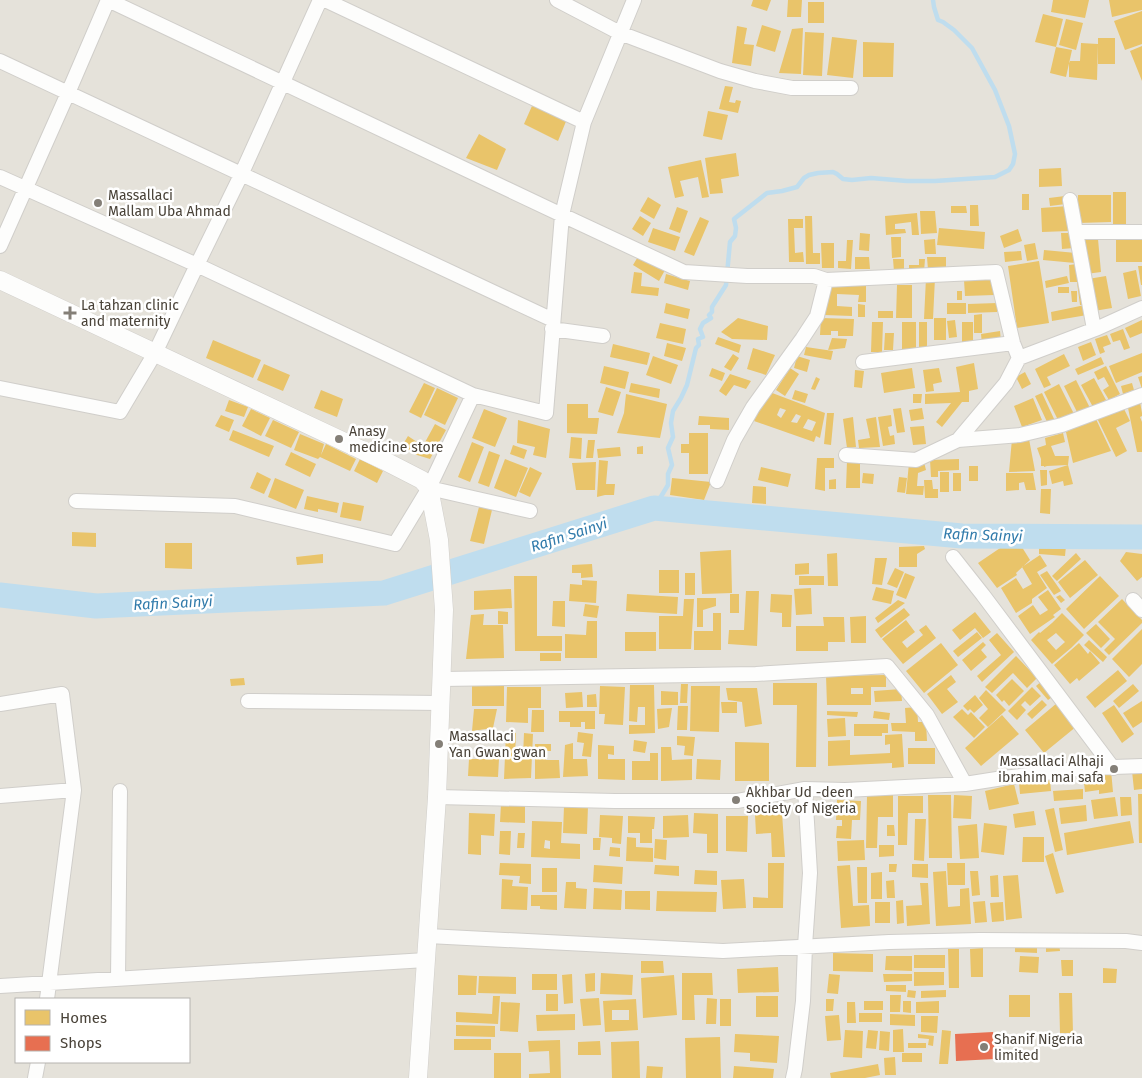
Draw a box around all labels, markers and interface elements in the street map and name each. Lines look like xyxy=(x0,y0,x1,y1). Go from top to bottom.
place label: Massallaci Mallam Uba Ahmad xyxy=(108,187,231,220)
marker: Massallaci Mallam Uba Ahmad xyxy=(92,197,104,209)
place label: La tahzan clinic and maternity xyxy=(81,297,179,330)
marker: La tahzan clinic and maternity xyxy=(63,306,77,320)
place label: Anasy medicine store xyxy=(349,423,443,456)
marker: Anasy medicine store xyxy=(333,433,345,445)
water label: Rafin Sainyi xyxy=(528,514,610,556)
water label: Rafin Sainyi xyxy=(943,525,1023,545)
water label: Rafin Sainyi xyxy=(133,592,213,614)
place label: Massallaci Yan Gwan gwan xyxy=(449,728,546,761)
marker: Massallaci Yan Gwan gwan xyxy=(433,738,445,750)
place label: Massallaci Alhaji ibrahim mai safa xyxy=(998,753,1104,786)
marker: Massallaci Alhaji ibrahim mai safa xyxy=(1108,763,1120,775)
place label: Akhbar Ud -deen society of Nigeria xyxy=(746,784,856,817)
marker: Akhbar Ud -deen society of Nigeria xyxy=(730,794,742,806)
legend xyxy=(15,998,190,1063)
text: Homes xyxy=(60,1009,107,1027)
place label: Shanif Nigeria limited xyxy=(994,1031,1083,1064)
text: Shops xyxy=(60,1034,102,1052)
marker: Shanif Nigeria limited xyxy=(978,1041,990,1053)

